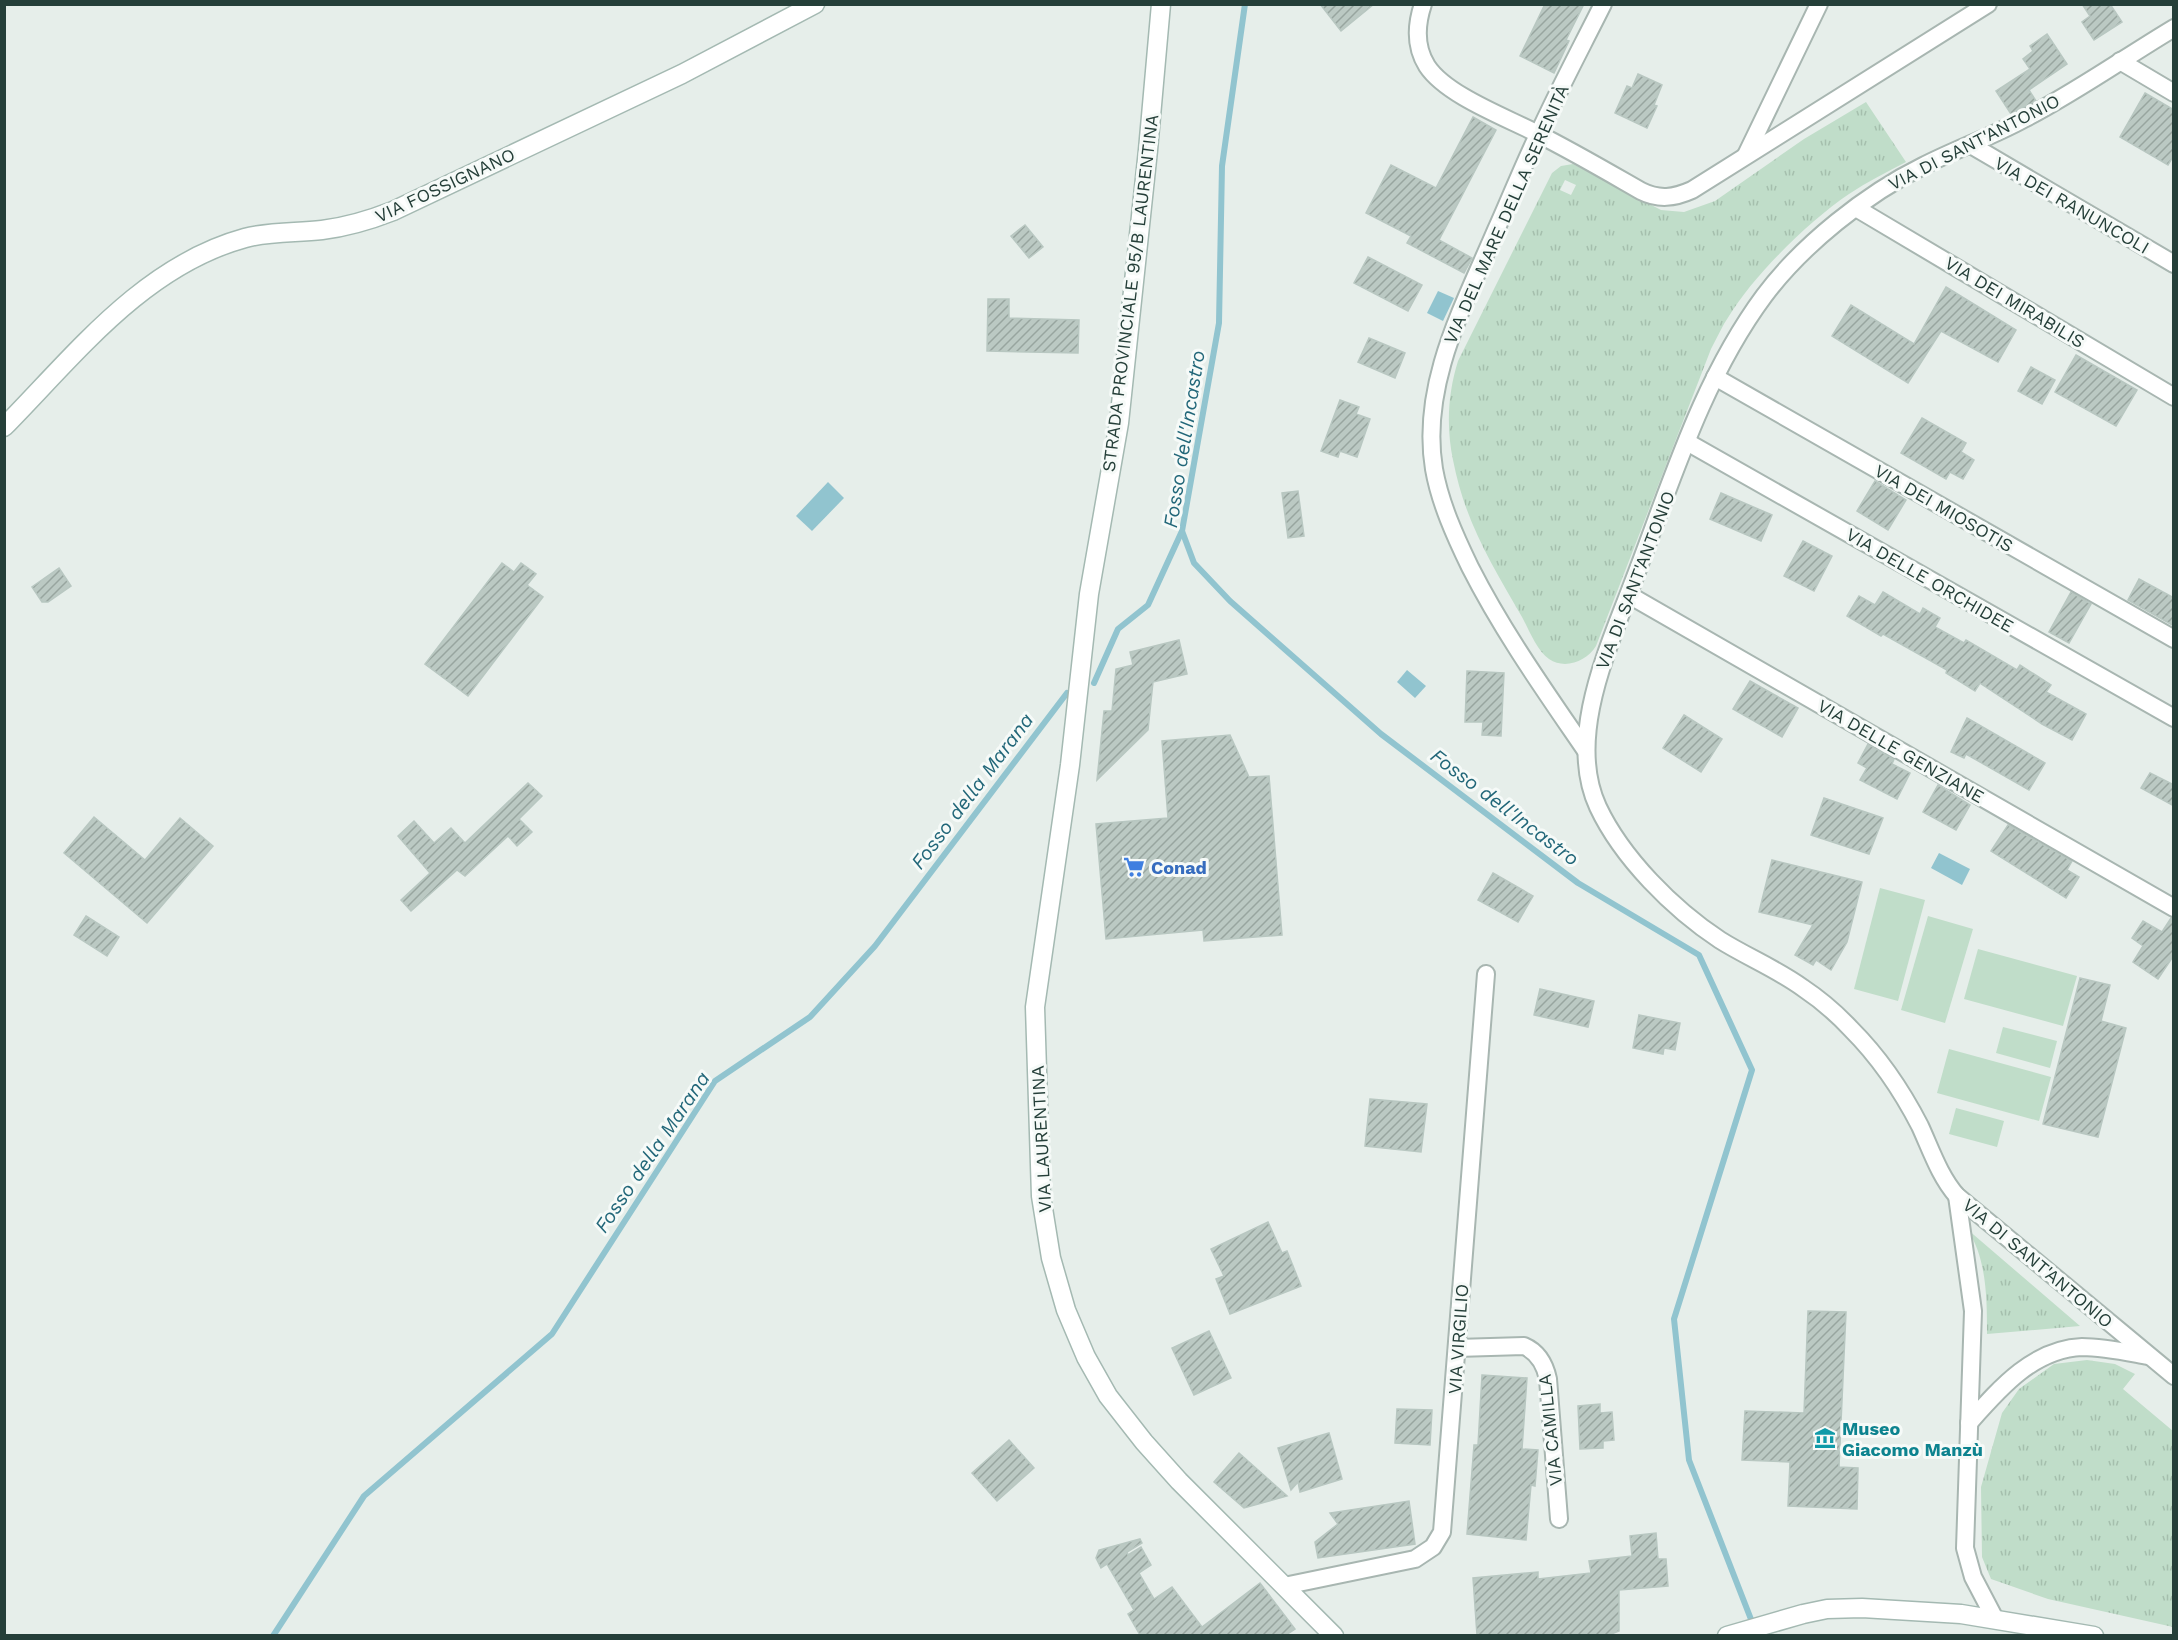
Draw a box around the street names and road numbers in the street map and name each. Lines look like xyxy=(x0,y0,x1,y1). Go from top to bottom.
street label: VIA DEL MARE DELLA SERENITÀ xyxy=(1439,81,1573,347)
street label: VIA DI SANT'ANTONIO xyxy=(1885,90,2063,194)
street label: STRADA PROVINCIALE 95/B LAURENTINA xyxy=(1098,113,1162,473)
street label: VIA FOSSIGNANO xyxy=(372,143,518,227)
street label: VIA DEI RANUNCOLI xyxy=(1991,152,2153,258)
street label: VIA DEI MIRABILIS xyxy=(1941,252,2089,352)
street label: VIA DEI MIOSOTIS xyxy=(1871,460,2017,556)
street label: VIA DI SANT'ANTONIO xyxy=(1591,488,1679,672)
street label: VIA DELLE ORCHIDEE xyxy=(1842,523,2018,637)
street label: VIA DELLE GENZIANE xyxy=(1814,695,1988,807)
street label: VIA LAURENTINA xyxy=(1027,1065,1055,1213)
street label: VIA DI SANT'ANTONIO xyxy=(1959,1194,2117,1332)
street label: VIA VIRGILIO xyxy=(1444,1283,1472,1395)
street label: VIA CAMILLA xyxy=(1534,1373,1566,1487)

